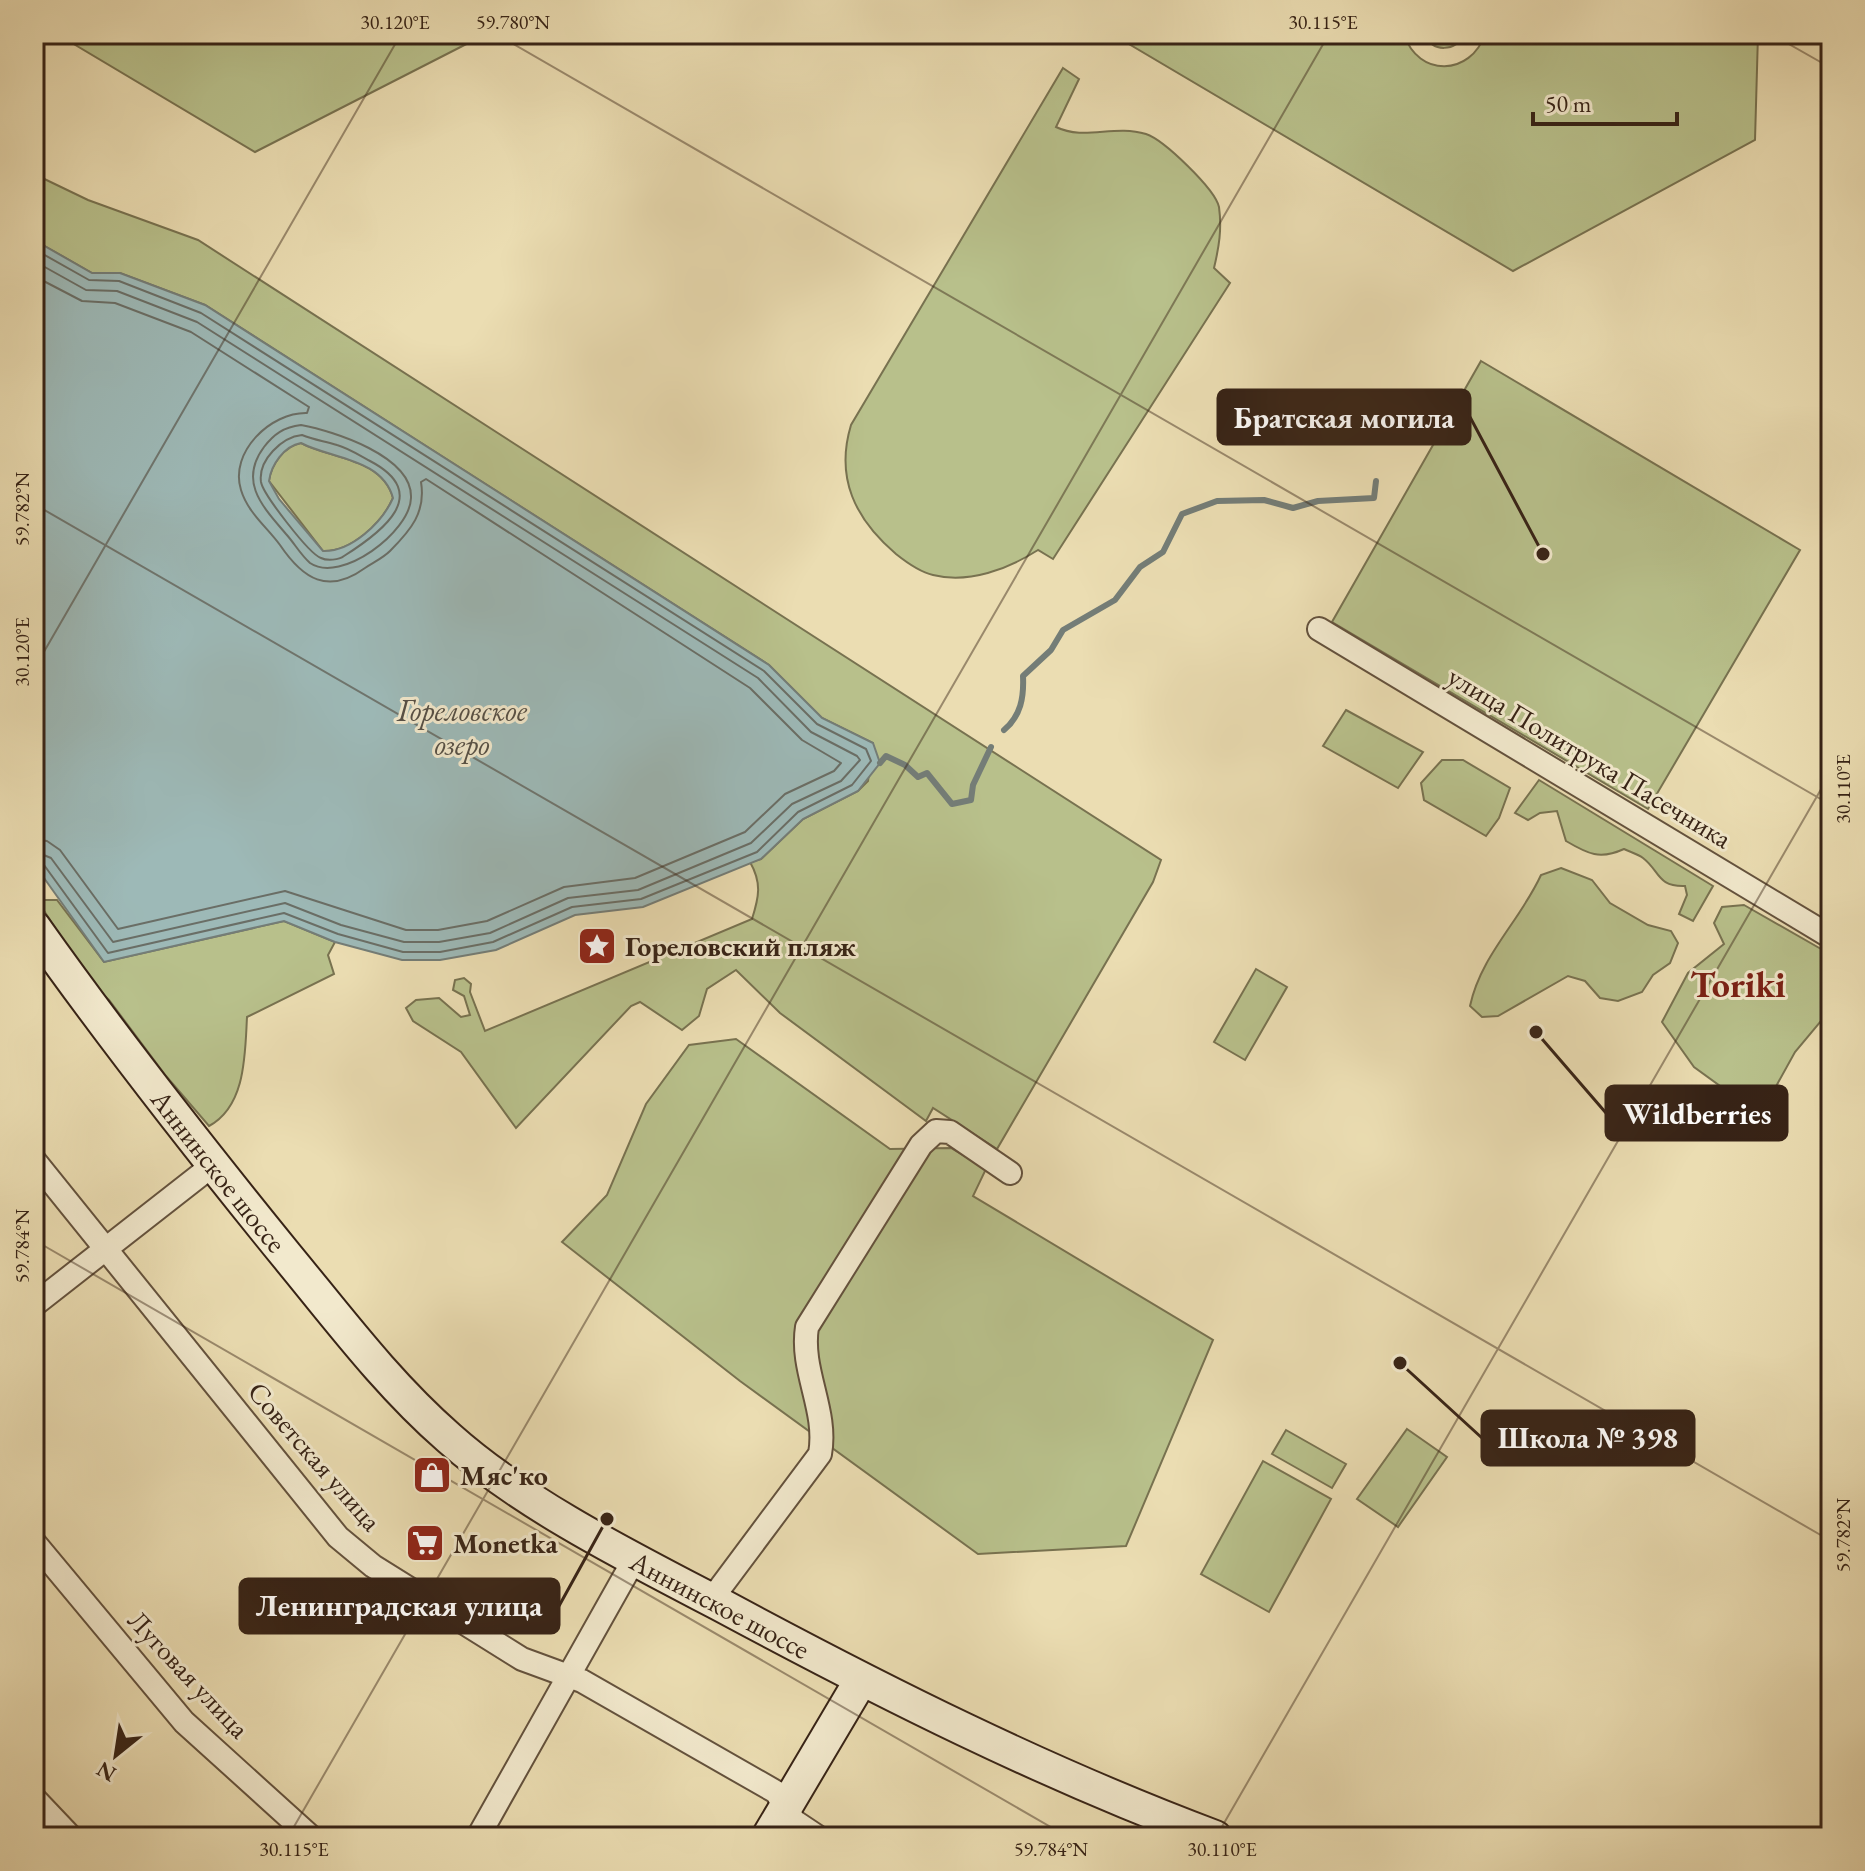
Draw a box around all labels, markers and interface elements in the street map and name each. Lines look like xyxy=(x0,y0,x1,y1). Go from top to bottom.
text: 30.120°E xyxy=(360,9,430,35)
text: 59.780°N xyxy=(476,9,550,35)
text: 30.115°E xyxy=(1288,9,1358,35)
scale bar xyxy=(1533,76,1677,126)
text: 50 m xyxy=(1545,88,1592,119)
callout: Братская могила xyxy=(1218,390,1470,444)
text: Братская могила xyxy=(1234,398,1455,437)
text: 59.782°N xyxy=(9,472,35,546)
text: 30.120°E xyxy=(9,617,35,687)
street label: улица Политрука Пасечника xyxy=(1441,658,1739,857)
water label: Гореловское озеро xyxy=(396,691,528,764)
text: 30.110°E xyxy=(1830,754,1856,824)
place icon: Гореловский пляж xyxy=(576,925,618,967)
place label: Гореловский пляж xyxy=(625,928,857,964)
district label: Toriki xyxy=(1690,961,1786,1008)
street label: Аннинское шоссе xyxy=(142,1081,295,1260)
callout: Wildberries xyxy=(1606,1086,1787,1140)
text: Wildberries xyxy=(1622,1094,1772,1133)
text: 59.784°N xyxy=(9,1209,35,1283)
street label: Советская улица xyxy=(240,1374,390,1539)
callout: Школа № 398 xyxy=(1482,1411,1694,1465)
text: Школа № 398 xyxy=(1498,1418,1678,1457)
shop icon: Мяс'ко xyxy=(411,1454,453,1496)
place label: Мяс'ко xyxy=(460,1457,548,1493)
text: 59.782°N xyxy=(1830,1498,1856,1572)
supermarket icon: Monetka xyxy=(404,1522,446,1564)
place label: Monetka xyxy=(453,1525,559,1561)
street label: Аннинское шоссе xyxy=(623,1542,816,1667)
callout: Ленинградская улица xyxy=(240,1579,559,1633)
text: Ленинградская улица xyxy=(256,1586,543,1625)
street label: Луговая улица xyxy=(120,1602,258,1746)
north arrow xyxy=(76,1715,156,1795)
text: N xyxy=(91,1755,121,1789)
text: 30.115°E xyxy=(259,1836,329,1862)
text: 59.784°N xyxy=(1014,1836,1088,1862)
text: 30.110°E xyxy=(1187,1836,1257,1862)

